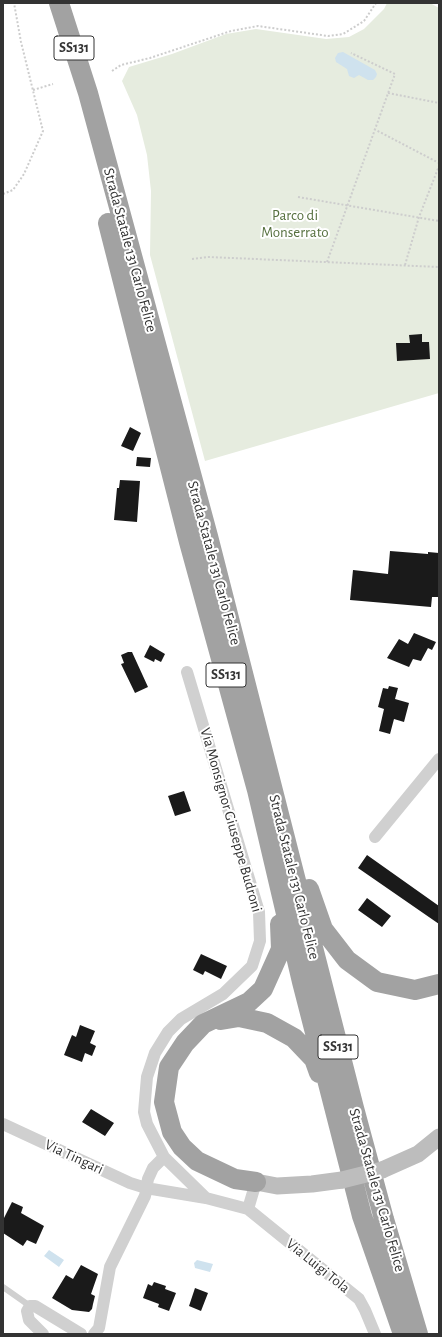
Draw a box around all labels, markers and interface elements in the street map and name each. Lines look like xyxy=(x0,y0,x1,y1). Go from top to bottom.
road number: SS131 xyxy=(54,36,94,60)
street label: Strada Statale 131 Carlo Felice xyxy=(99,166,161,334)
park label: Parco di Monserrato xyxy=(261,206,329,241)
street label: Strada Statale 131 Carlo Felice xyxy=(183,479,245,647)
road number: SS131 xyxy=(206,663,246,687)
street label: Via Monsignor Giuseppe Budroni xyxy=(196,726,266,914)
street label: Strada Statale 131 Carlo Felice xyxy=(265,793,323,961)
road number: SS131 xyxy=(318,1035,358,1059)
street label: Strada Statale 131 Carlo Felice xyxy=(345,1106,409,1274)
street label: Via Tingari xyxy=(42,1136,106,1178)
street label: Via Luigi Tola xyxy=(283,1235,353,1297)

